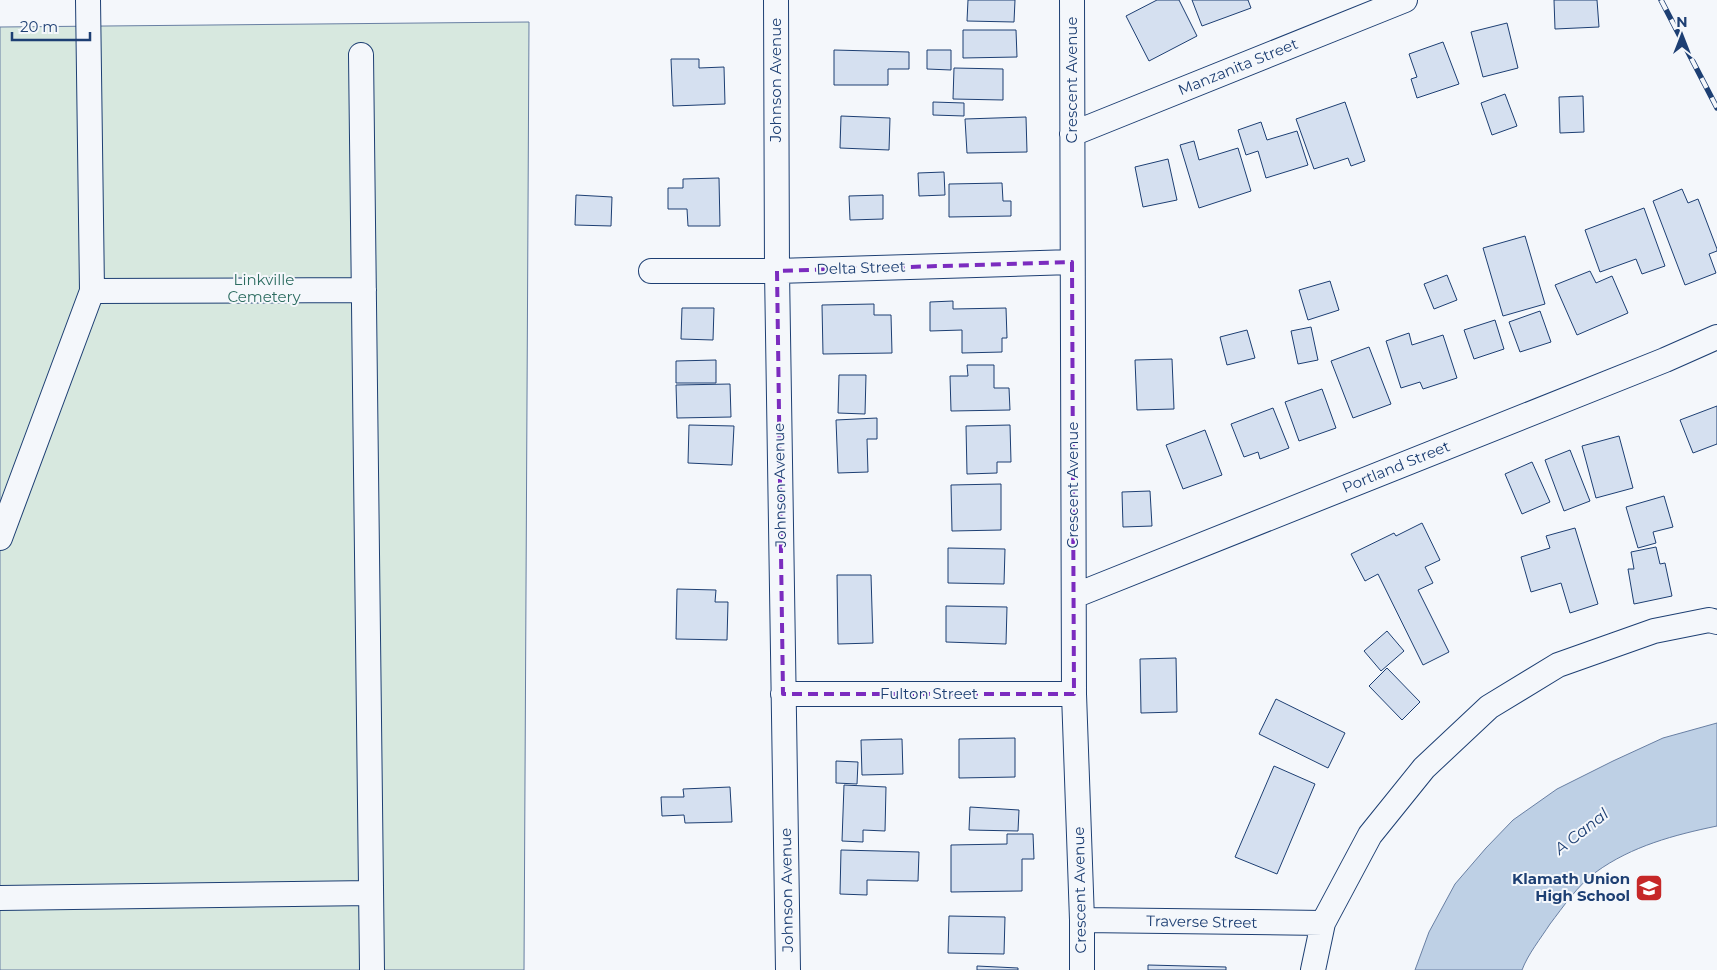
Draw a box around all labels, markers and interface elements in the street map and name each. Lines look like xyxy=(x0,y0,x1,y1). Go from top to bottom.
scale bar xyxy=(12,10,90,42)
north arrow xyxy=(1657,10,1707,60)
text: N xyxy=(1676,13,1688,31)
text: 20 m xyxy=(20,17,58,36)
street label: Crescent Avenue xyxy=(1062,17,1081,143)
street label: Johnson Avenue xyxy=(766,18,785,143)
street label: Manzanita Street xyxy=(1175,34,1301,99)
street label: Delta Street xyxy=(816,256,906,279)
park label: Linkville Cemetery xyxy=(227,270,301,306)
street label: Crescent Avenue xyxy=(1063,422,1082,548)
street label: Johnson Avenue xyxy=(769,423,790,548)
street label: Portland Street xyxy=(1339,436,1453,497)
street label: Fulton Street xyxy=(880,684,978,703)
water label: A Canal xyxy=(1550,804,1613,859)
street label: Crescent Avenue xyxy=(1069,826,1090,954)
street label: Johnson Avenue xyxy=(776,828,797,953)
place label: Klamath Union High School xyxy=(1512,869,1630,905)
school or university icon: Klamath Union High School xyxy=(1634,873,1664,903)
street label: Traverse Street xyxy=(1146,911,1258,932)

